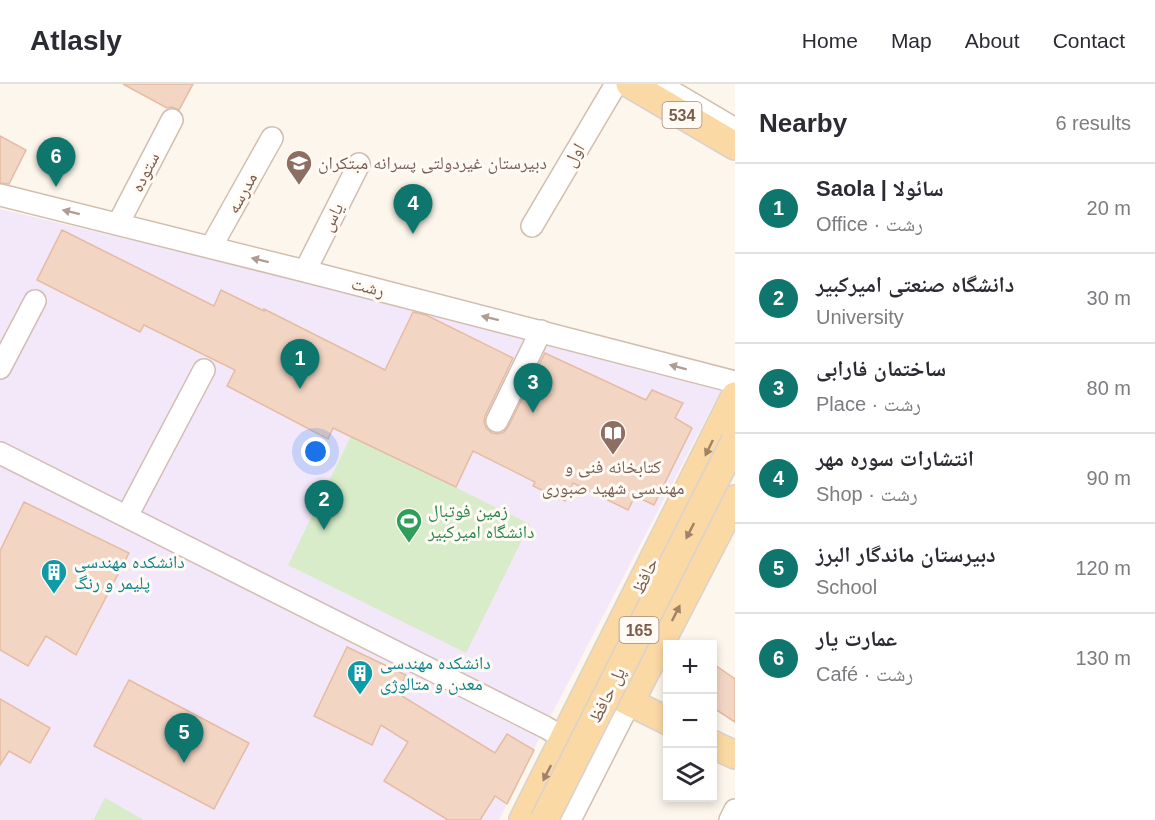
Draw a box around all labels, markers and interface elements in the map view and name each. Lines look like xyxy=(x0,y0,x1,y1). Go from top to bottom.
text: Atlasly xyxy=(30,25,122,56)
text: Home xyxy=(802,29,858,52)
text: Map xyxy=(891,29,932,52)
text: About xyxy=(965,29,1020,52)
text: Contact xyxy=(1053,29,1125,52)
road number: 534 xyxy=(662,102,702,128)
text: Nearby xyxy=(759,108,847,138)
text: 6 results xyxy=(1055,112,1131,134)
pin: 6 xyxy=(36,138,76,187)
street label: اول xyxy=(559,140,589,171)
school or university icon: دبیرستان غیردولتی پسرانه مبتکران xyxy=(284,148,314,186)
street label: ستوده xyxy=(127,149,163,195)
place label: دبیرستان غیردولتی پسرانه مبتکران xyxy=(318,153,547,174)
street label: مدرسه xyxy=(223,169,261,217)
text: Saola | سائولا xyxy=(816,176,944,201)
pin: 4 xyxy=(394,184,432,234)
text: 1 xyxy=(773,197,784,219)
text: 20 m xyxy=(1087,197,1131,219)
street label: یاس xyxy=(317,200,348,235)
one-way arrow xyxy=(62,207,80,217)
text: Office · رشت xyxy=(816,213,923,235)
one-way arrow xyxy=(251,254,269,264)
text: دانشگاه صنعتی امیرکبیر xyxy=(816,272,1014,297)
street label: رشت xyxy=(349,273,387,301)
text: 2 xyxy=(773,287,784,309)
text: 30 m xyxy=(1087,287,1131,309)
text: University xyxy=(816,306,904,328)
one-way arrow xyxy=(481,313,499,322)
pin: 1 xyxy=(280,340,320,389)
text: ساختمان فارابی xyxy=(816,356,946,381)
one-way arrow xyxy=(669,362,688,372)
pin: 3 xyxy=(514,364,552,413)
text: 3 xyxy=(773,377,784,399)
text: 80 m xyxy=(1087,377,1131,399)
text: Place · رشت xyxy=(816,393,921,415)
library icon: کتابخانه فنی و مهندسی شهید صبوری xyxy=(598,418,628,456)
your location xyxy=(301,437,330,466)
one-way arrow xyxy=(704,440,714,457)
text: انتشارات سوره مهر xyxy=(816,446,974,471)
place label: کتابخانه فنی و مهندسی شهید صبوری xyxy=(542,457,684,499)
text: 4 xyxy=(773,467,784,489)
text: 90 m xyxy=(1087,467,1131,489)
pin: 2 xyxy=(304,480,344,530)
text: Shop · رشت xyxy=(816,483,918,505)
place label: زمین فوتبال دانشگاه امیرکبیر xyxy=(427,501,535,543)
sports icon: زمین فوتبال دانشگاه امیرکبیر xyxy=(394,506,424,544)
one-way arrow xyxy=(685,522,694,539)
text: دبیرستان ماندگار البرز xyxy=(816,542,996,567)
place label: دانشکده مهندسی پلیمر و رنگ xyxy=(74,552,185,594)
street label: حافظ xyxy=(628,555,662,597)
building icon: دانشکده مهندسی پلیمر و رنگ xyxy=(39,557,69,595)
text: 5 xyxy=(773,557,784,579)
text: 120 m xyxy=(1075,557,1131,579)
text: School xyxy=(816,576,877,598)
one-way arrow xyxy=(671,604,681,621)
road number: 165 xyxy=(620,617,658,643)
text: عمارت یار xyxy=(816,626,897,651)
map controls xyxy=(663,640,717,802)
button: + xyxy=(663,640,717,694)
text: 6 xyxy=(773,647,784,669)
text: 130 m xyxy=(1075,647,1131,669)
place label: دانشکده مهندسی معدن و متالوژی xyxy=(380,653,491,695)
building icon: دانشکده مهندسی معدن و متالوژی xyxy=(345,658,375,696)
text: Café · رشت xyxy=(816,663,913,685)
street label: پل حافظ xyxy=(585,664,630,726)
button: − xyxy=(663,694,717,748)
pin: 5 xyxy=(164,714,204,763)
button: layers xyxy=(663,748,717,802)
one-way arrow xyxy=(542,764,552,781)

